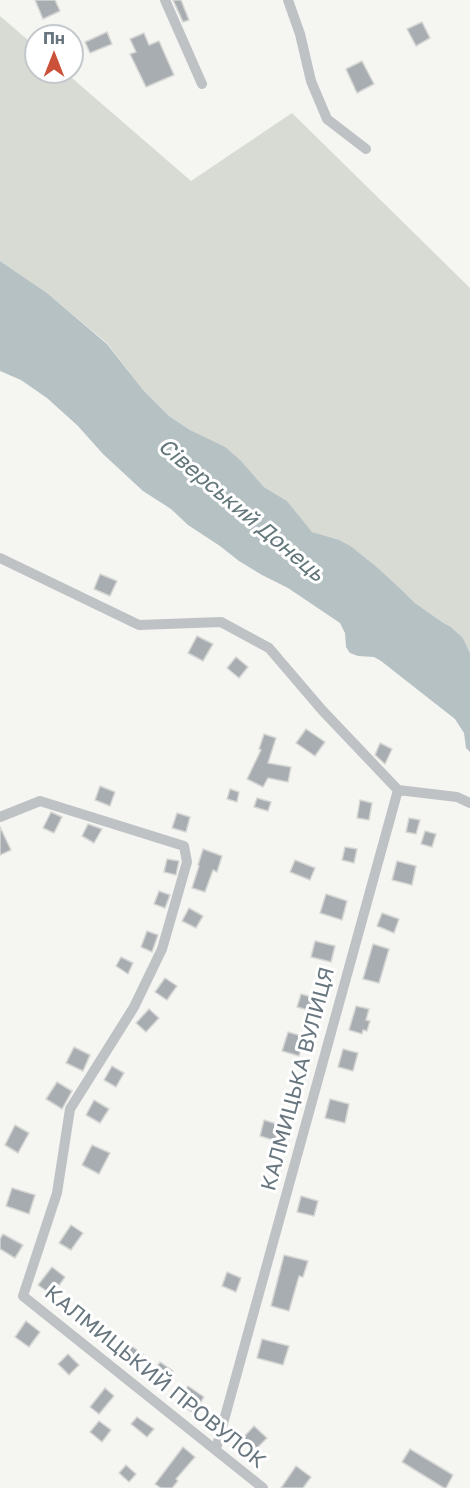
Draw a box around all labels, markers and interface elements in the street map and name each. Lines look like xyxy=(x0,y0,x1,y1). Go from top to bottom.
north arrow xyxy=(24,24,84,84)
text: Пн xyxy=(43,28,65,48)
water label: Сіверський Донець xyxy=(153,433,329,587)
street label: КАЛМИЦЬКА ВУЛИЦЯ xyxy=(256,964,340,1194)
street label: КАЛМИЦЬКИЙ ПРОВУЛОК xyxy=(40,1280,270,1474)

